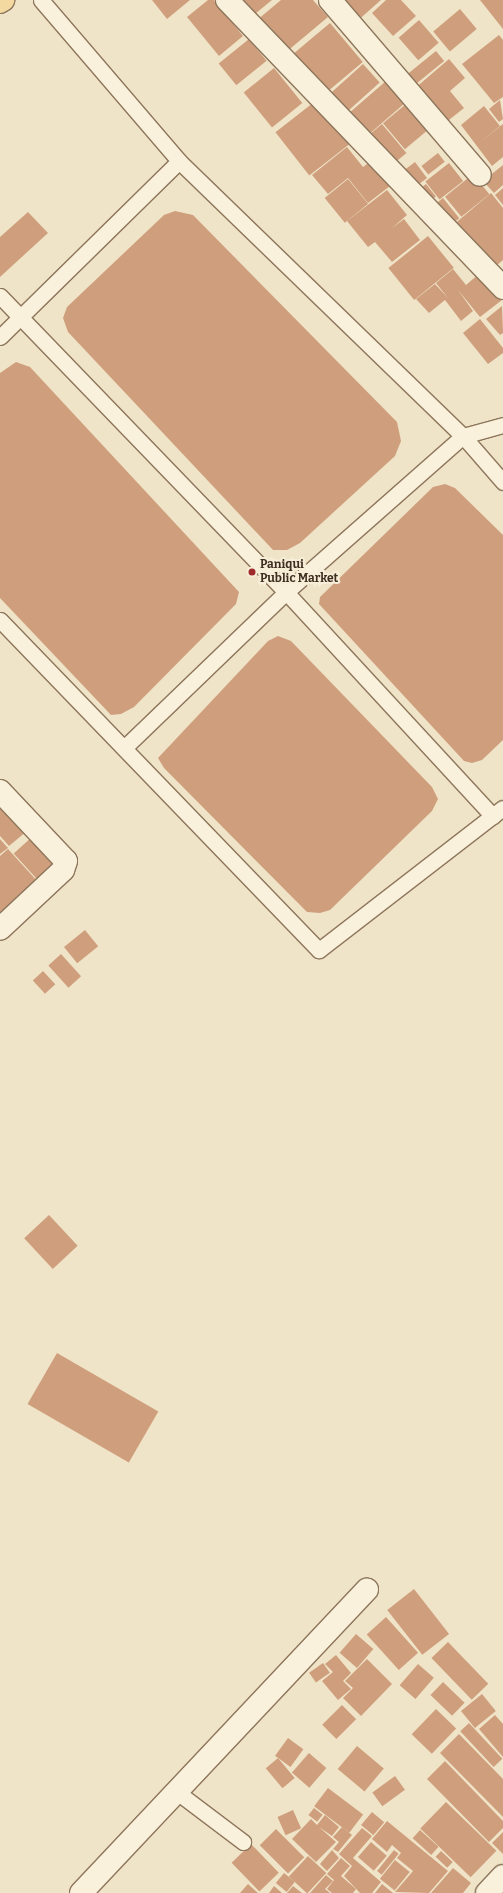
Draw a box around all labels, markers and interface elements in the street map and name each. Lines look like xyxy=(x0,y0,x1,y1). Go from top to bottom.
place label: Paniqui Public Market xyxy=(260,558,338,586)
marker: Paniqui Public Market xyxy=(247,567,257,577)

